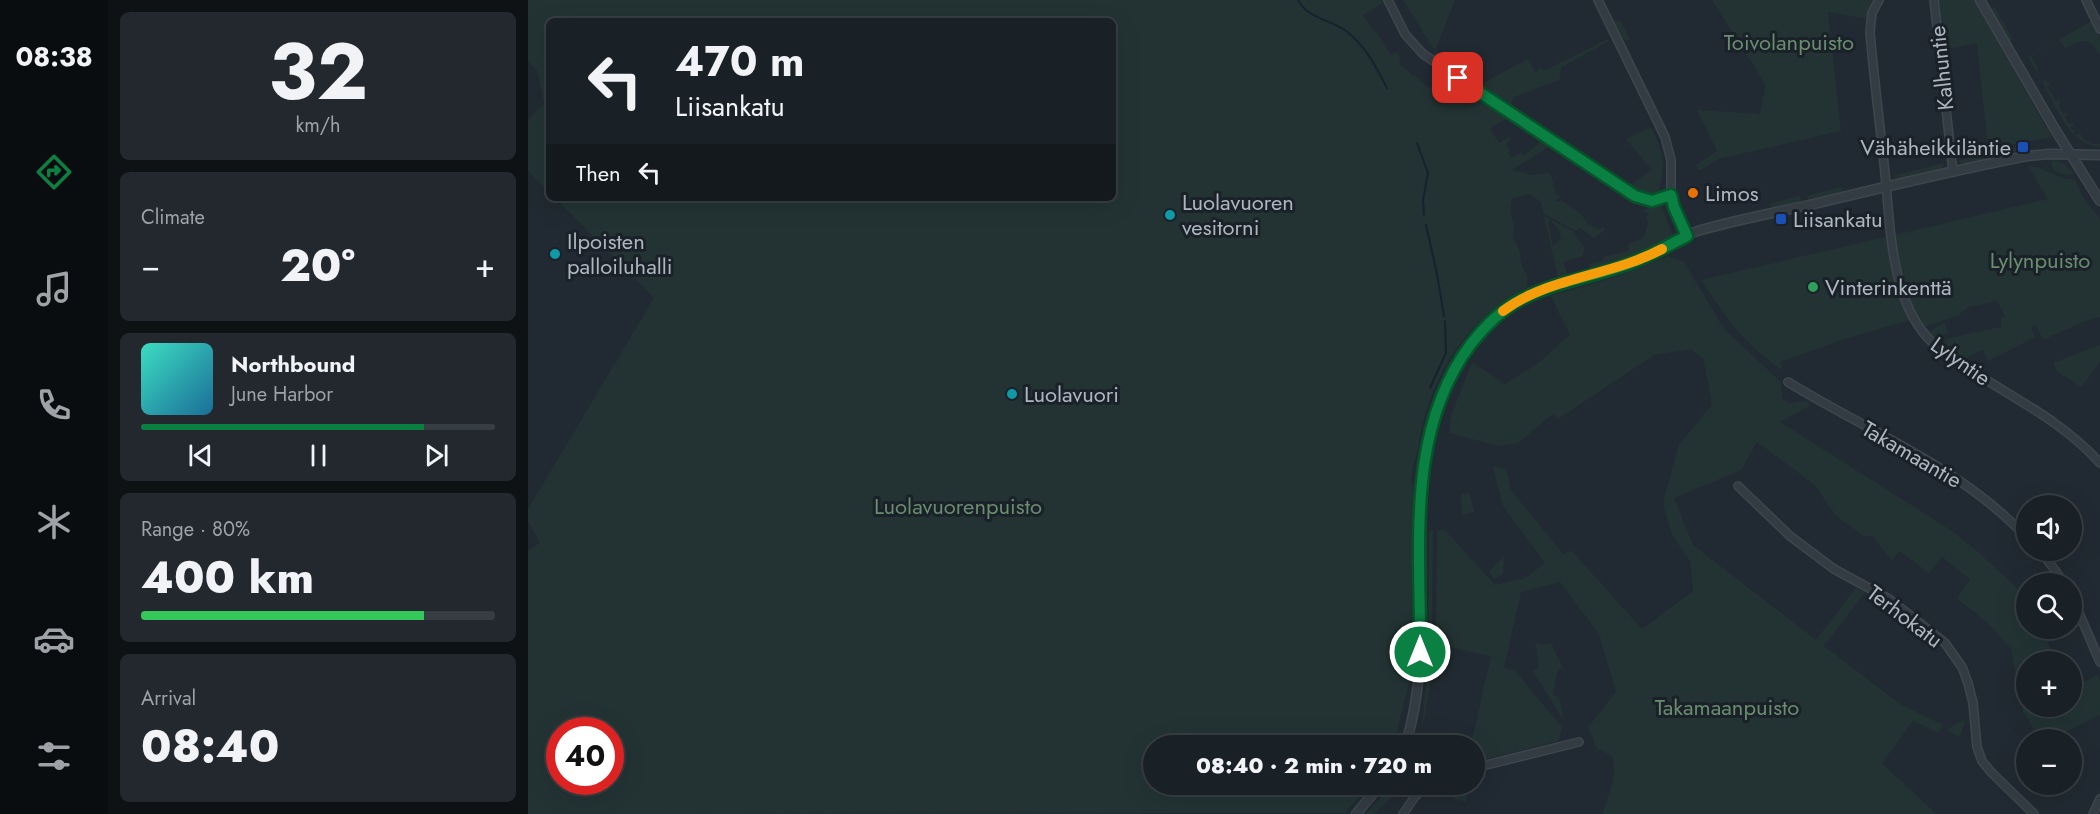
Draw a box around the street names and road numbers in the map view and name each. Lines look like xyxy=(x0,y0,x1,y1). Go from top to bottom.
street label: Kalhuntie xyxy=(1921,24,1961,112)
street label: Lylyntie xyxy=(1924,329,1998,393)
street label: Takamaantie xyxy=(1856,412,1968,496)
street label: Terhokatu xyxy=(1860,577,1950,655)

